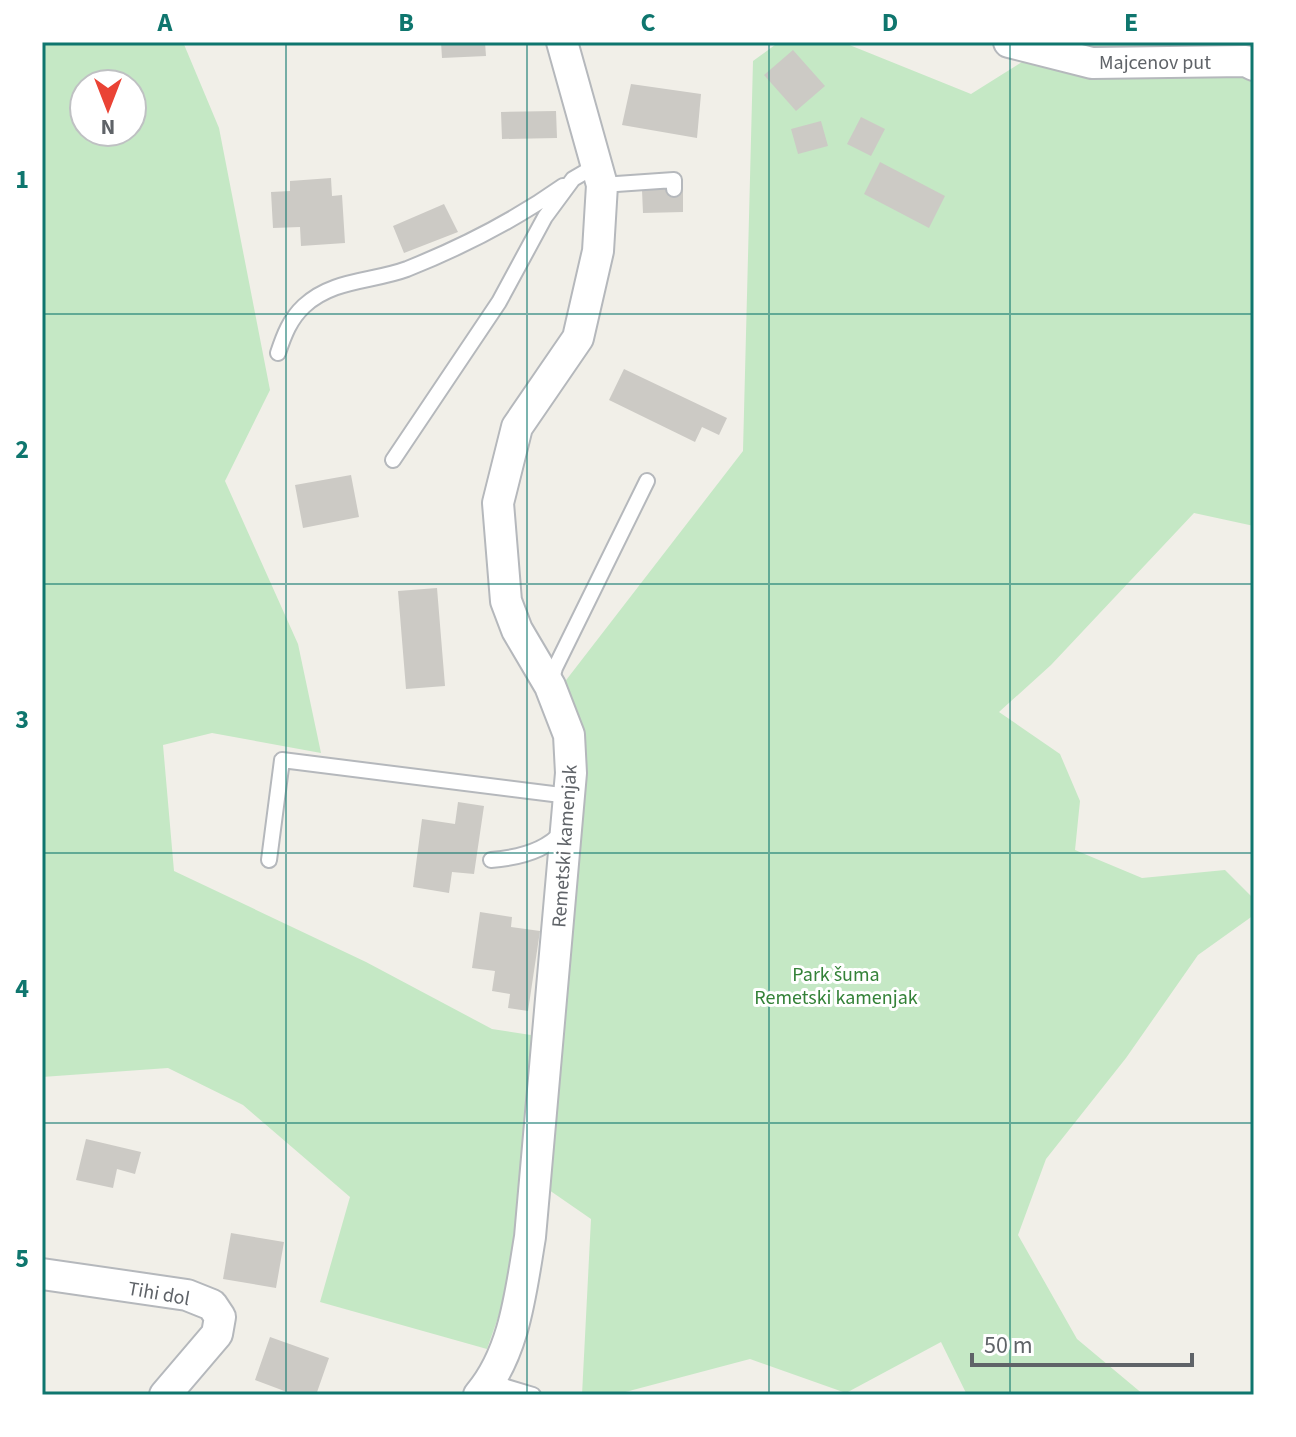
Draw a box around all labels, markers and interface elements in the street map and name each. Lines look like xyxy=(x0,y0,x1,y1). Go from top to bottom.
text: A xyxy=(157,4,174,41)
text: B xyxy=(398,4,414,41)
text: C xyxy=(640,4,656,41)
text: D xyxy=(882,4,898,41)
text: E xyxy=(1124,4,1138,41)
street label: Majcenov put xyxy=(1099,49,1211,77)
north arrow xyxy=(68,68,148,148)
text: N xyxy=(101,111,115,143)
text: 1 xyxy=(15,161,29,198)
text: 2 xyxy=(15,431,29,468)
text: 3 xyxy=(15,701,29,738)
street label: Remetski kamenjak xyxy=(545,764,585,929)
park label: Park šuma Remetski kamenjak xyxy=(754,961,918,1012)
text: 4 xyxy=(15,970,29,1007)
text: 5 xyxy=(15,1240,29,1277)
street label: Tihi dol xyxy=(126,1275,192,1313)
scale bar xyxy=(972,1317,1192,1367)
text: 50 m xyxy=(984,1328,1033,1363)

